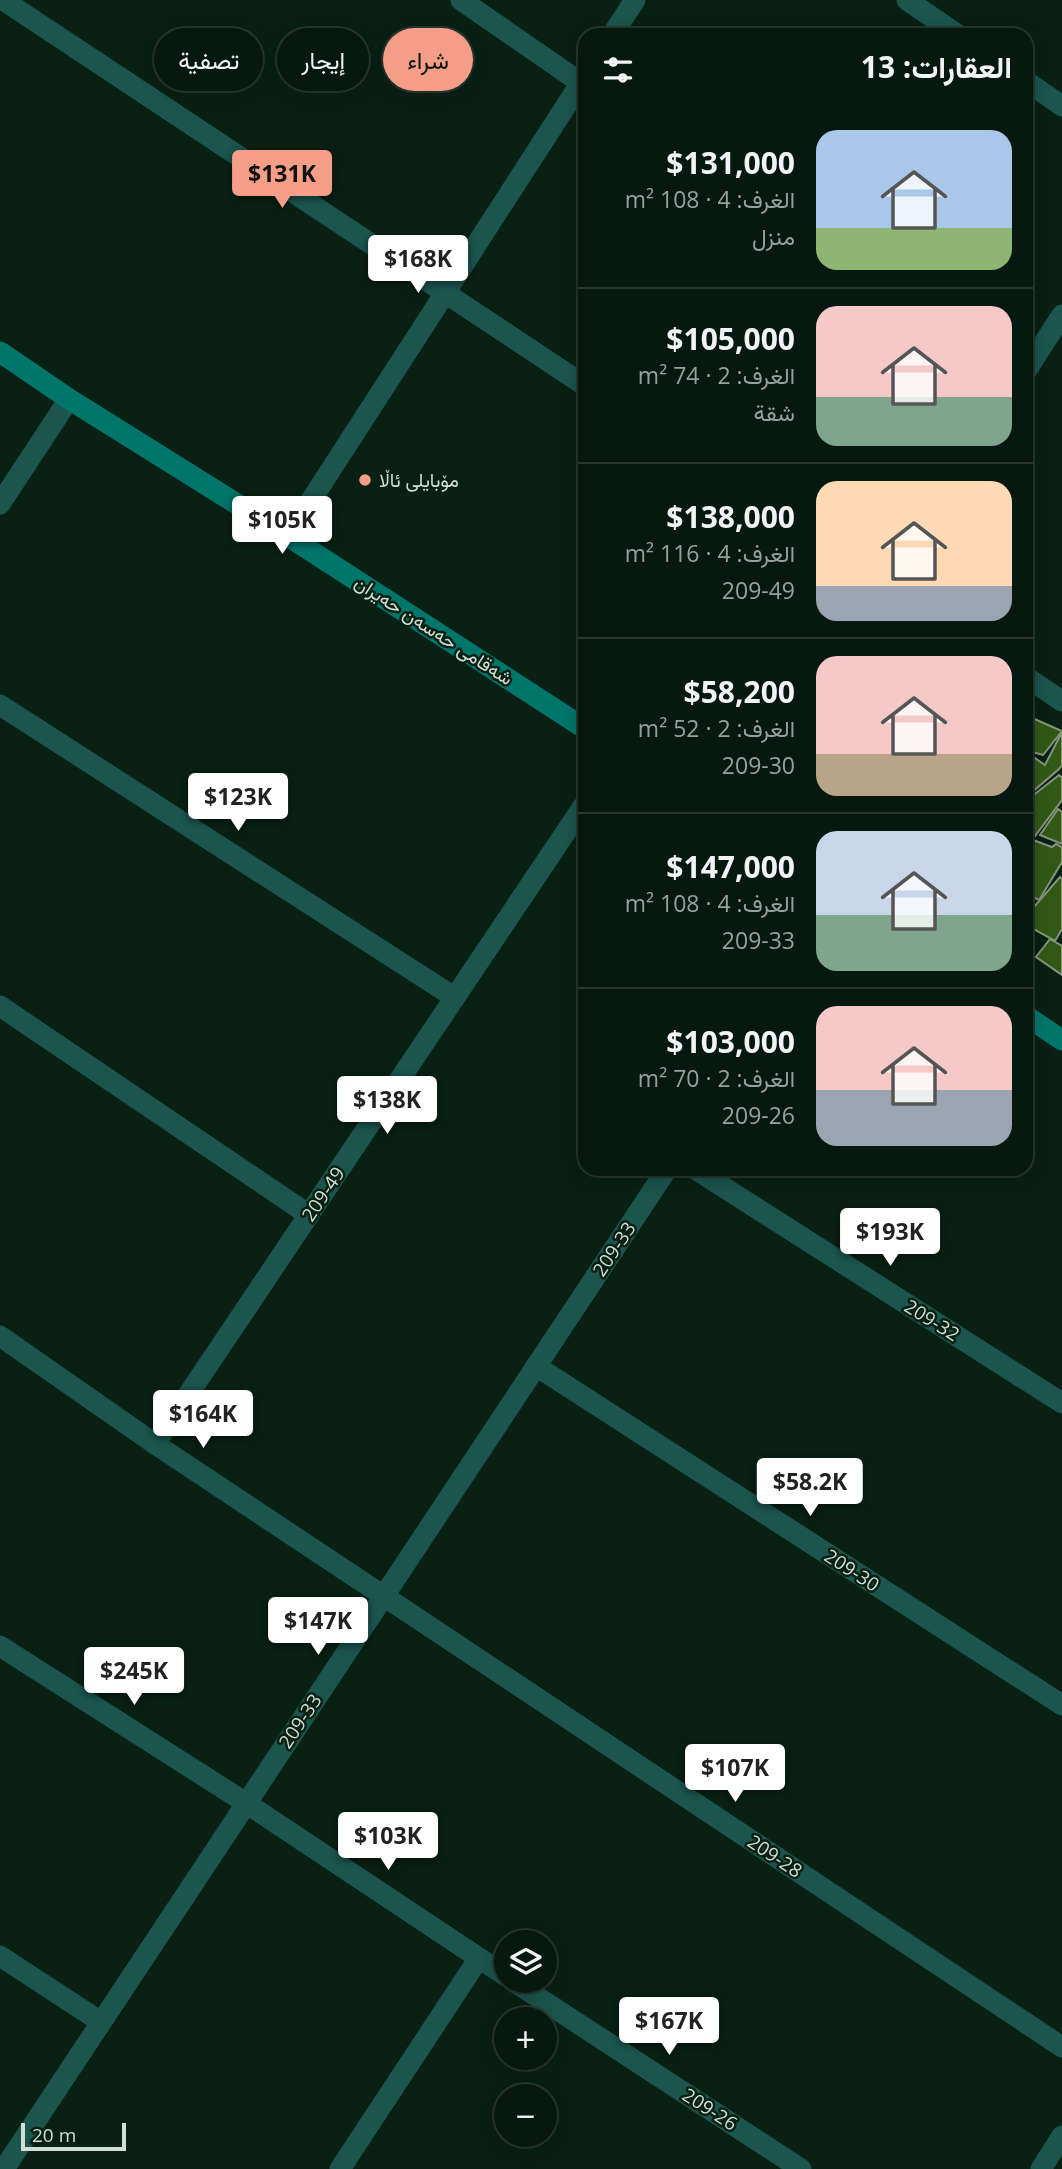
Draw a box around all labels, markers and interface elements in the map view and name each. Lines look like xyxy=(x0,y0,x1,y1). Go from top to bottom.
chip: تصفية xyxy=(154,28,263,91)
chip: إيجار xyxy=(277,28,369,91)
chip: شراء xyxy=(383,28,473,91)
text: العقارات: 13 xyxy=(861,46,1012,87)
icon: filters xyxy=(599,51,637,89)
text: $131,000 xyxy=(666,142,795,183)
pin: $131K xyxy=(233,150,331,210)
text: $131K xyxy=(248,157,316,189)
icon: home xyxy=(872,158,956,242)
text: الغرف: 4 · 108 m² xyxy=(625,183,795,215)
text: منزل xyxy=(752,220,795,252)
pin: $168K xyxy=(369,236,467,295)
text: $168K xyxy=(384,242,452,274)
text: $105,000 xyxy=(666,318,795,359)
icon: home xyxy=(872,334,956,418)
text: الغرف: 2 · 74 m² xyxy=(638,359,795,391)
text: شقة xyxy=(753,396,795,428)
place label: مۆبایلی ئاڵا xyxy=(379,467,459,493)
marker: مۆبایلی ئاڵا xyxy=(357,472,373,488)
pin: $105K xyxy=(233,496,331,556)
text: $138,000 xyxy=(666,496,795,537)
text: $105K xyxy=(248,503,316,535)
icon: home xyxy=(872,509,956,593)
text: الغرف: 4 · 116 m² xyxy=(625,537,795,569)
street label: شەقامی حەسەن حەیران xyxy=(350,569,518,691)
text: 209-49 xyxy=(722,574,795,606)
text: $58,200 xyxy=(684,671,795,712)
icon: home xyxy=(872,684,956,768)
text: الغرف: 2 · 52 m² xyxy=(638,712,795,744)
text: 209-30 xyxy=(722,749,795,781)
pin: $123K xyxy=(189,774,287,833)
text: $123K xyxy=(204,780,272,812)
text: $147,000 xyxy=(666,846,795,887)
icon: home xyxy=(872,859,956,943)
text: الغرف: 4 · 108 m² xyxy=(625,887,795,919)
text: 209-33 xyxy=(722,924,795,956)
text: $103,000 xyxy=(666,1021,795,1062)
icon: home xyxy=(872,1034,956,1118)
text: الغرف: 2 · 70 m² xyxy=(638,1062,795,1094)
pin: $138K xyxy=(338,1076,436,1136)
text: $138K xyxy=(353,1083,421,1115)
text: 209-26 xyxy=(722,1099,795,1131)
street label: 209-49 xyxy=(295,1162,351,1226)
pin: $193K xyxy=(841,1208,939,1268)
text: $193K xyxy=(856,1215,924,1247)
street label: 209-33 xyxy=(586,1217,642,1281)
street label: 209-32 xyxy=(899,1293,965,1347)
pin: $164K xyxy=(154,1390,252,1450)
text: $164K xyxy=(169,1397,237,1429)
pin: $58.2K xyxy=(753,1458,867,1518)
text: $58.2K xyxy=(773,1465,847,1497)
street label: 209-30 xyxy=(820,1543,884,1597)
pin: $147K xyxy=(269,1598,367,1657)
text: $147K xyxy=(284,1604,352,1636)
pin: $245K xyxy=(85,1648,183,1707)
text: $245K xyxy=(100,1654,168,1686)
street label: 209-33 xyxy=(272,1689,328,1753)
pin: $107K xyxy=(686,1744,784,1804)
text: $107K xyxy=(701,1751,769,1783)
pin: $103K xyxy=(339,1812,437,1872)
text: $103K xyxy=(354,1819,422,1851)
street label: 209-28 xyxy=(743,1828,807,1884)
map controls xyxy=(494,1930,557,2147)
button: layers xyxy=(494,1930,557,1993)
pin: $167K xyxy=(620,1997,718,2057)
text: $167K xyxy=(635,2004,703,2036)
button: + xyxy=(494,2007,557,2070)
street label: 209-26 xyxy=(678,2082,742,2136)
button: − xyxy=(494,2084,557,2147)
scale bar xyxy=(21,2120,126,2152)
text: 20 m xyxy=(32,2122,76,2148)

